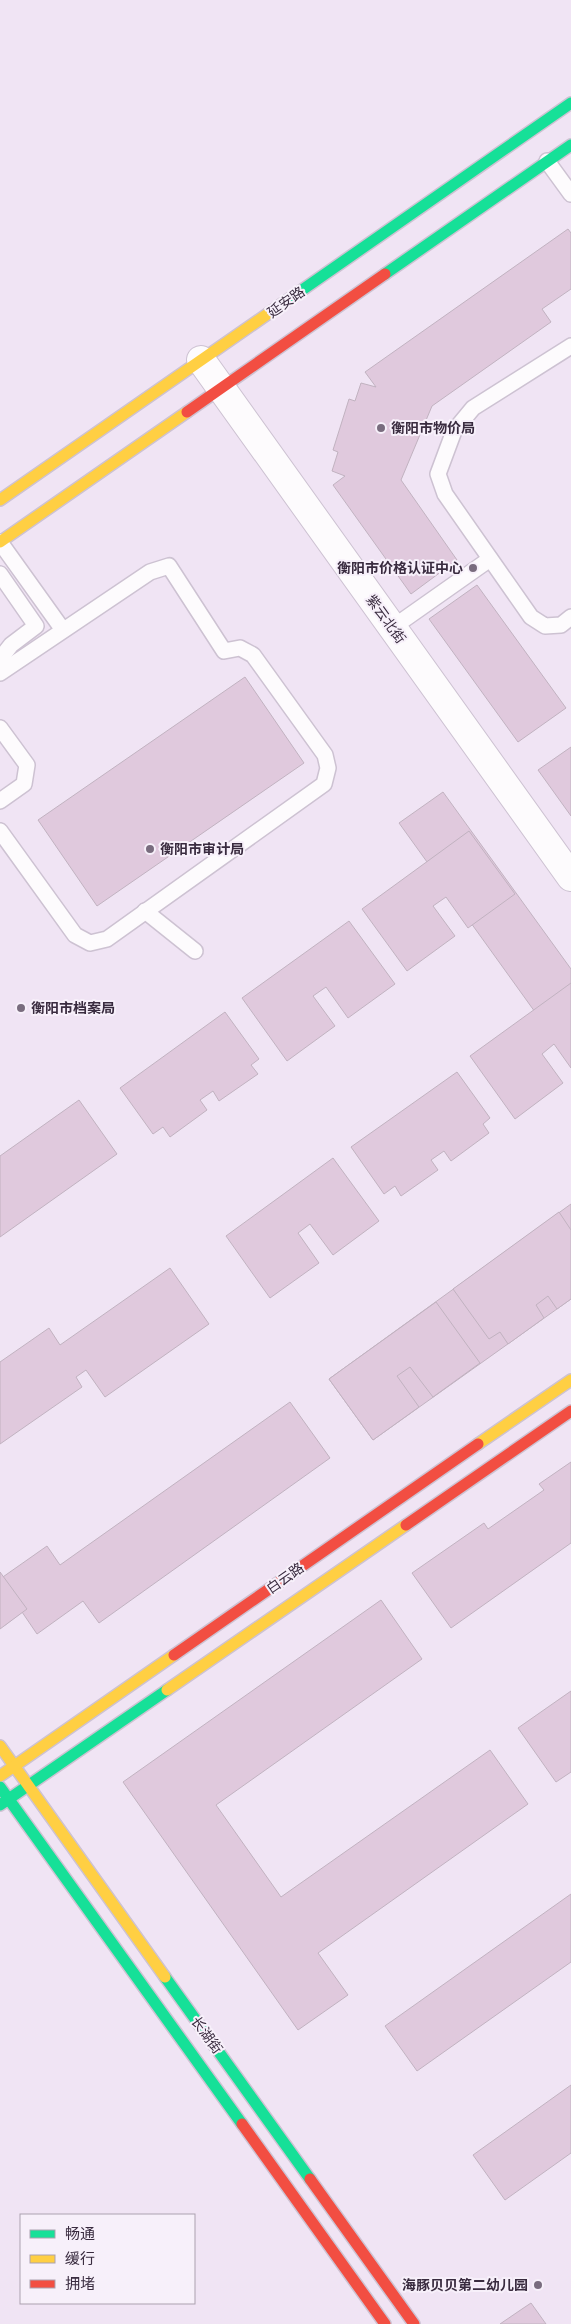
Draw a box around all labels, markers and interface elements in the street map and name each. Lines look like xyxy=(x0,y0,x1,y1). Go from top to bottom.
street label: 延安路 xyxy=(264,283,308,321)
place label: 衡阳市物价局 xyxy=(391,420,475,437)
marker: 衡阳市物价局 xyxy=(375,422,387,434)
place label: 衡阳市价格认证中心 xyxy=(337,560,463,577)
marker: 衡阳市价格认证中心 xyxy=(467,562,479,574)
street label: 紫云北街 xyxy=(362,592,409,647)
place label: 衡阳市审计局 xyxy=(160,841,244,858)
marker: 衡阳市审计局 xyxy=(144,843,156,855)
place label: 衡阳市档案局 xyxy=(31,1000,115,1017)
marker: 衡阳市档案局 xyxy=(15,1002,27,1014)
street label: 白云路 xyxy=(263,1559,307,1597)
street label: 长湖街 xyxy=(187,2013,226,2057)
legend xyxy=(20,2214,195,2304)
text: 畅通 xyxy=(65,2225,95,2243)
text: 缓行 xyxy=(65,2250,95,2268)
text: 拥堵 xyxy=(65,2275,95,2293)
place label: 海豚贝贝第二幼儿园 xyxy=(402,2277,528,2294)
marker: 海豚贝贝第二幼儿园 xyxy=(532,2279,544,2291)

